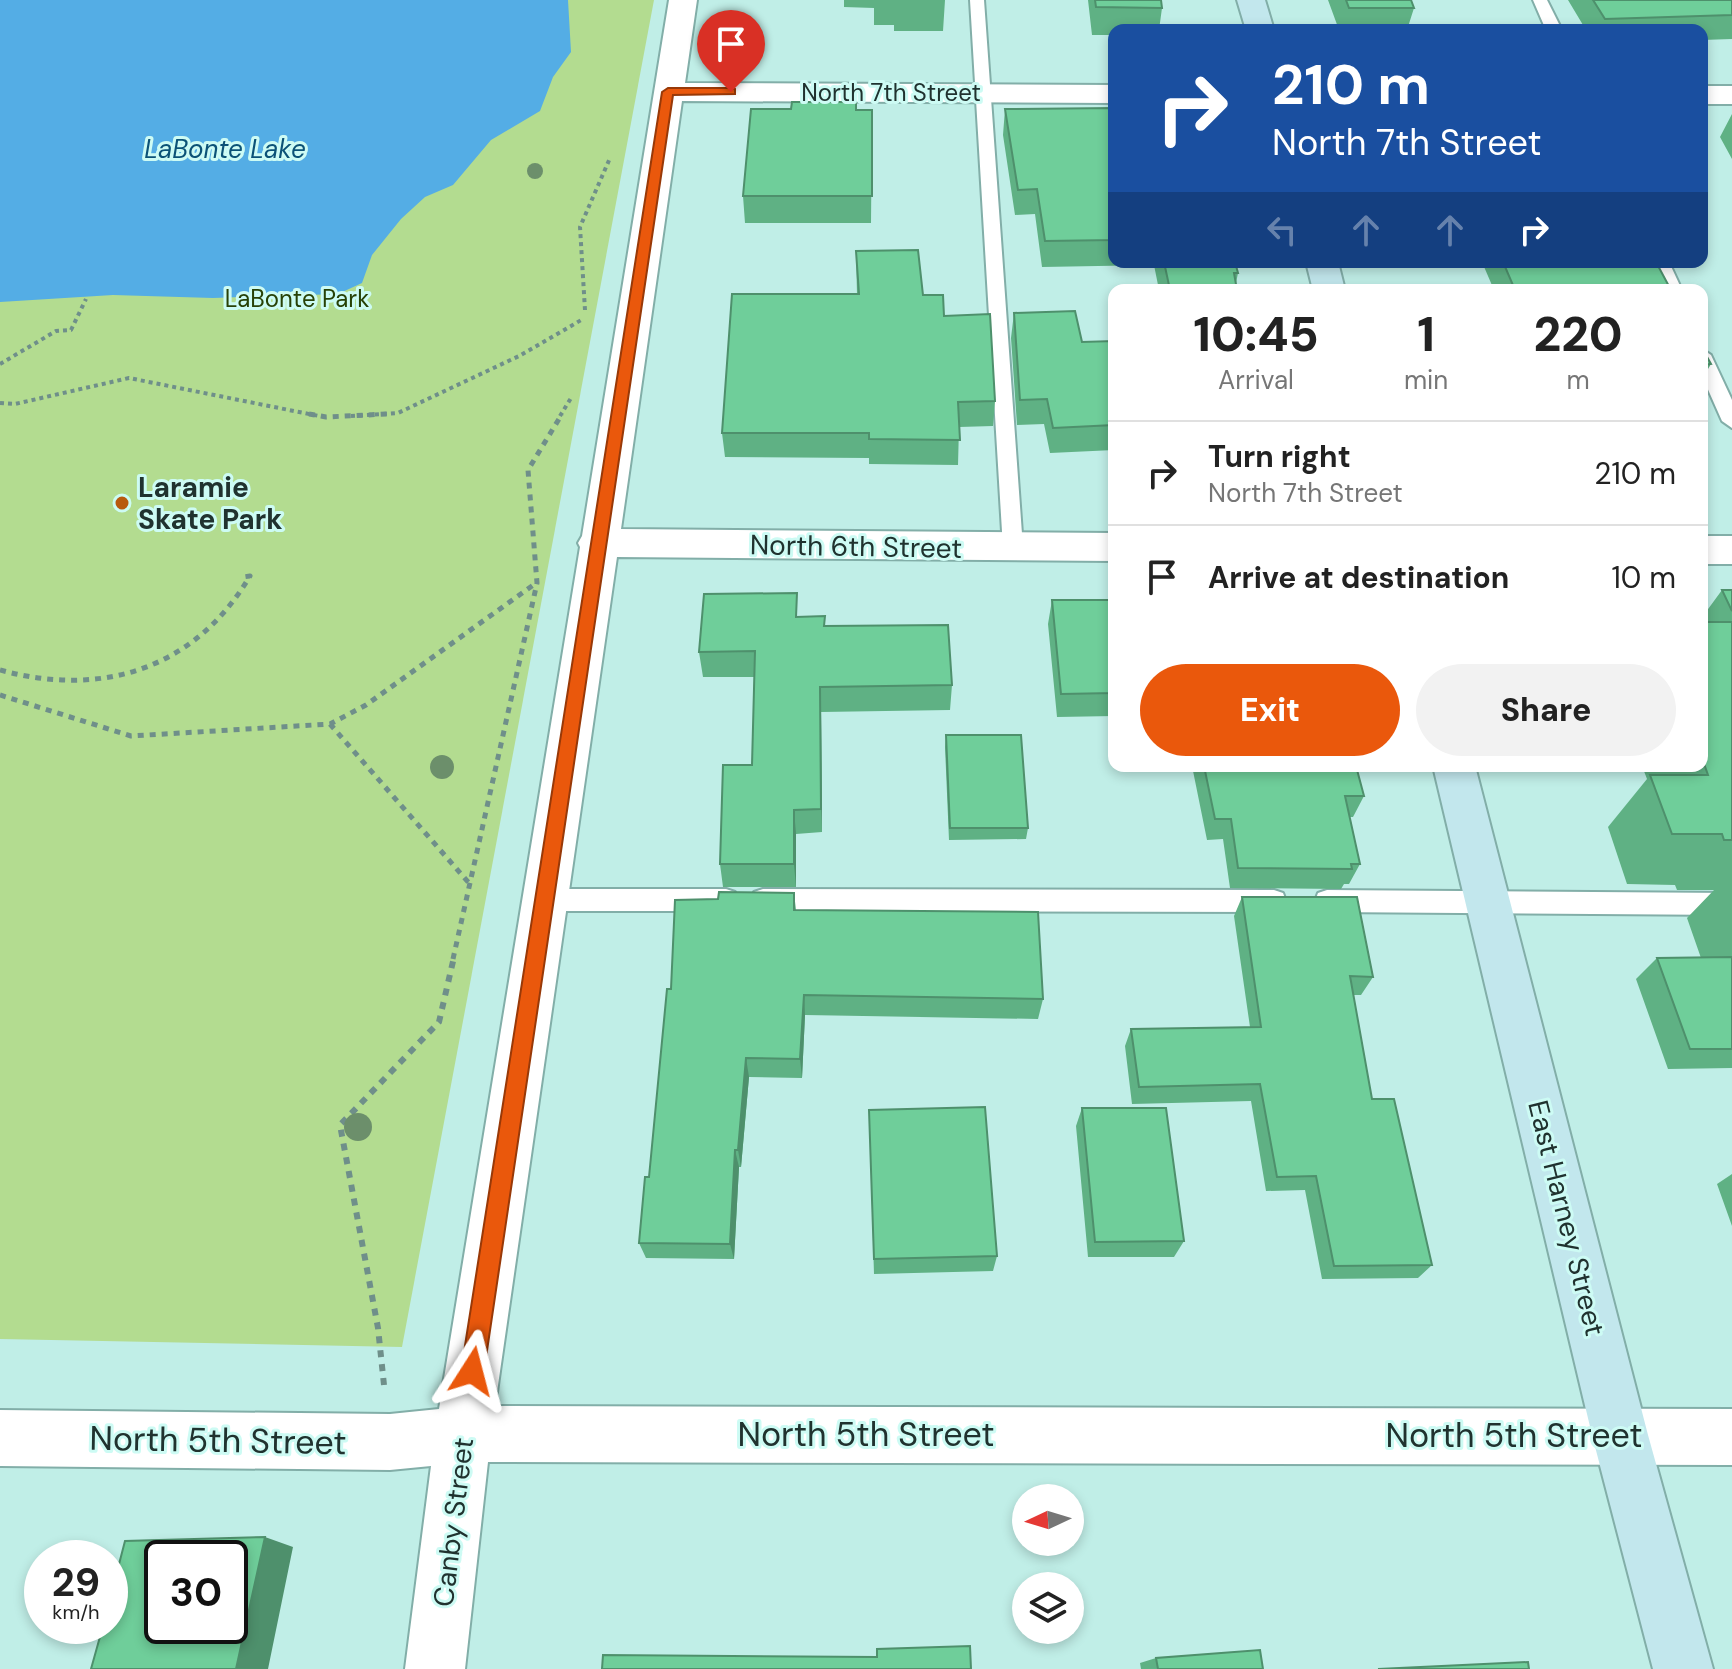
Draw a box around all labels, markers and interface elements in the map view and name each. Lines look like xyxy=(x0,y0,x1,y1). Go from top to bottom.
pin xyxy=(697,10,765,92)
icon: arrive xyxy=(709,22,753,66)
text: 210 m xyxy=(1272,48,1430,121)
icon: right xyxy=(1140,56,1244,160)
street label: North 7th Street xyxy=(801,77,981,108)
text: North 7th Street xyxy=(1272,119,1542,166)
water label: LaBonte Lake xyxy=(144,132,306,166)
icon: left xyxy=(1260,208,1304,252)
icon: ahead xyxy=(1344,208,1388,252)
icon: ahead xyxy=(1428,208,1472,252)
icon: right xyxy=(1512,208,1556,252)
park label: LaBonte Park xyxy=(225,283,369,314)
text: 10:45 xyxy=(1193,303,1319,366)
text: 1 xyxy=(1417,303,1435,366)
text: 220 xyxy=(1534,303,1623,366)
text: Arrival xyxy=(1218,363,1294,397)
text: min xyxy=(1404,363,1448,397)
text: m xyxy=(1567,363,1590,397)
text: Turn right xyxy=(1208,437,1351,476)
icon: right xyxy=(1140,451,1184,495)
text: 210 m xyxy=(1594,454,1676,493)
place label: Laramie Skate Park xyxy=(138,469,282,538)
text: North 7th Street xyxy=(1208,476,1403,510)
marker: Laramie Skate Park xyxy=(113,494,131,512)
street label: North 6th Street xyxy=(750,526,962,567)
icon: arrive xyxy=(1140,555,1184,599)
text: Arrive at destination xyxy=(1208,558,1509,597)
text: 10 m xyxy=(1611,558,1676,597)
button: Exit xyxy=(1140,664,1400,756)
button: Share xyxy=(1416,664,1676,756)
street label: East Harney Street xyxy=(1519,1097,1614,1340)
position arrow xyxy=(430,1329,514,1413)
street label: North 5th Street xyxy=(737,1412,995,1457)
street label: North 5th Street xyxy=(1385,1413,1643,1458)
street label: North 5th Street xyxy=(89,1416,347,1465)
street label: Canby Street xyxy=(425,1435,482,1609)
north arrow xyxy=(1012,1484,1084,1556)
map controls xyxy=(1012,1484,1084,1644)
speed limit sign: 30 xyxy=(144,1540,248,1644)
text: 29 xyxy=(52,1556,100,1608)
button: layers xyxy=(1012,1572,1084,1644)
text: km/h xyxy=(52,1599,100,1625)

